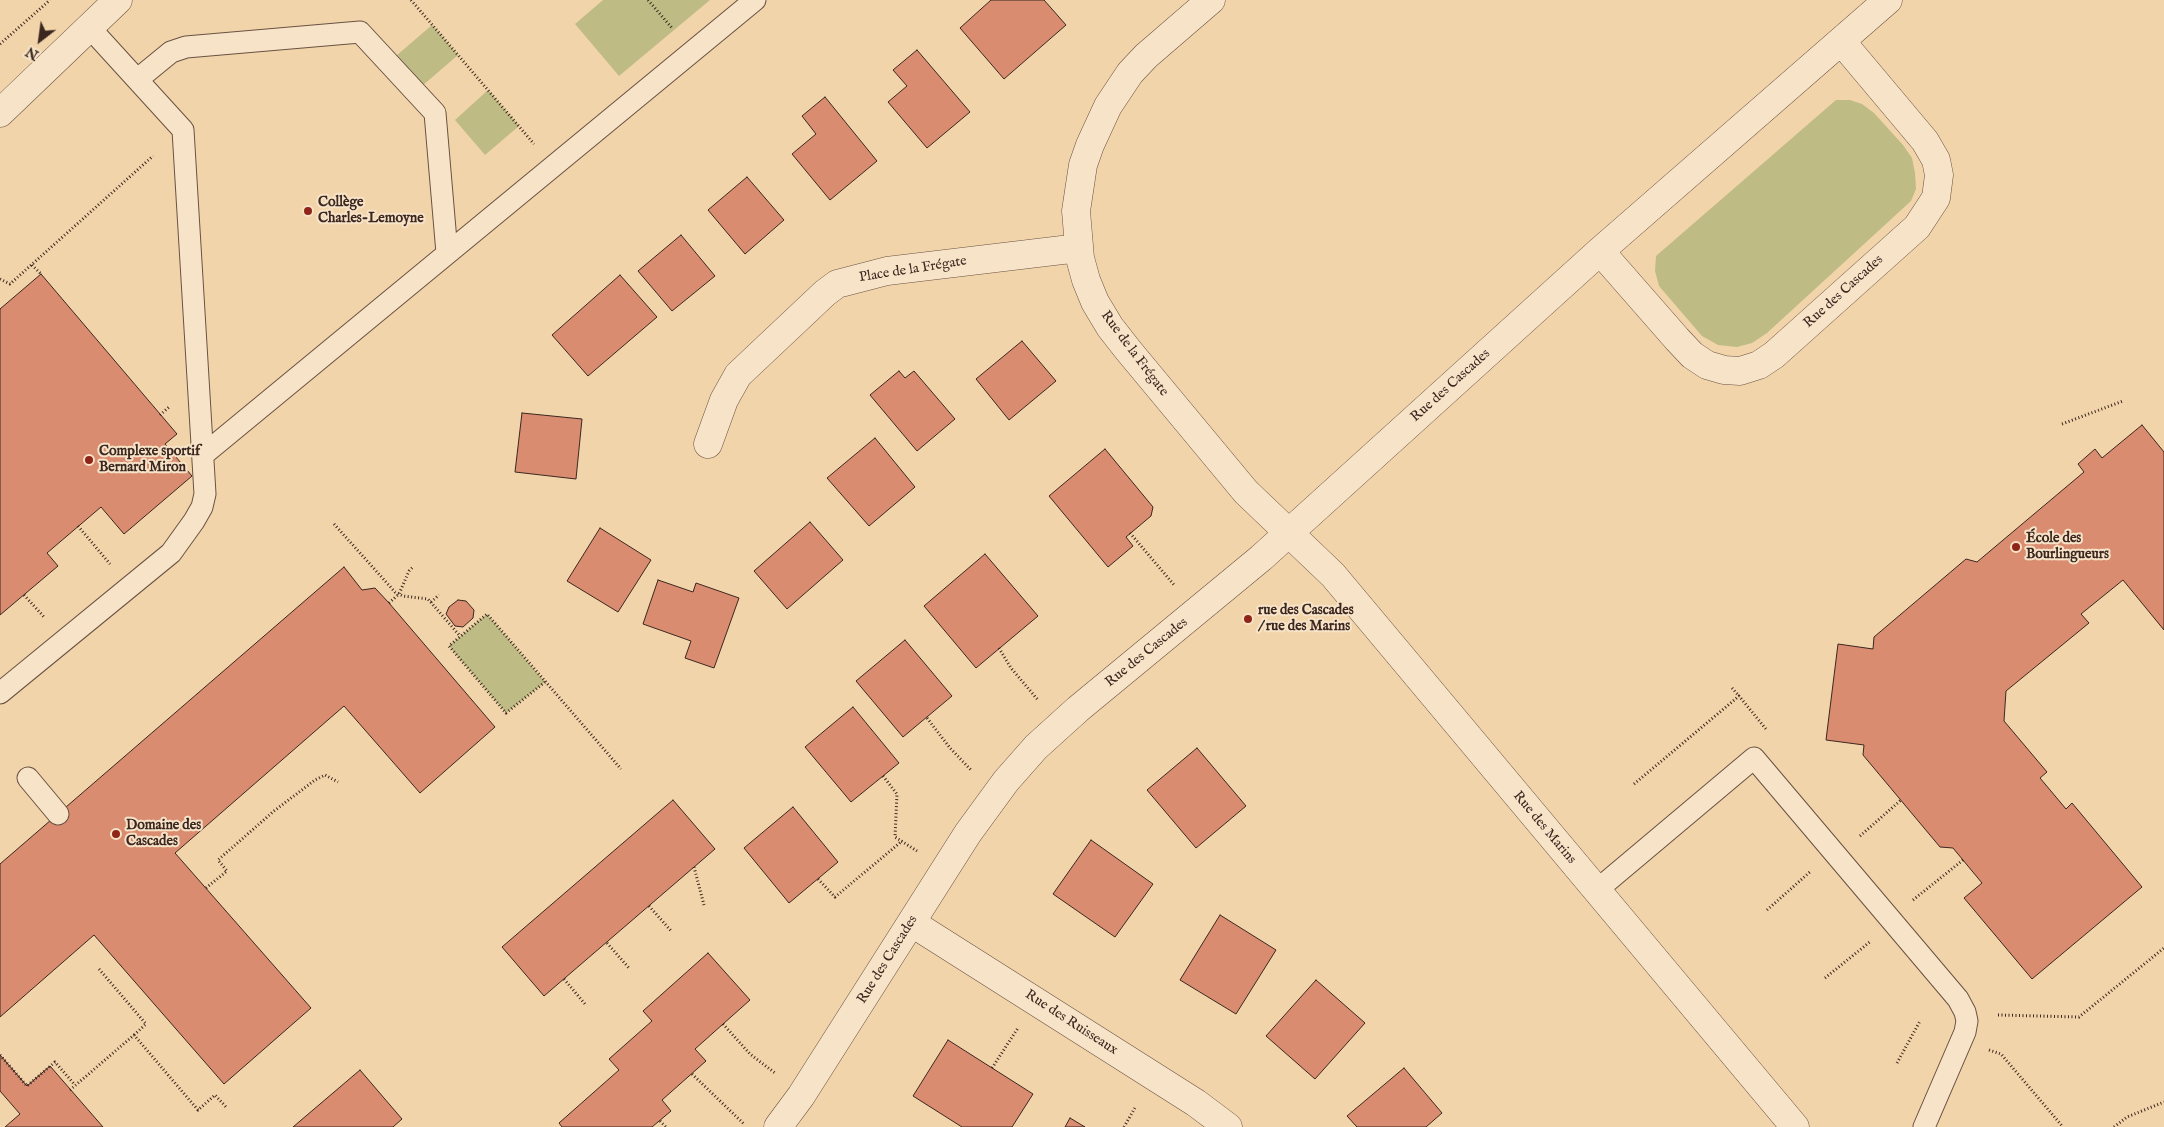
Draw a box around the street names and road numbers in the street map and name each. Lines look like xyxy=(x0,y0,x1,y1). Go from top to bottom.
street label: Rue des Cascades xyxy=(1801,252,1887,332)
street label: Place de la Frégate xyxy=(858,253,968,287)
street label: Rue de la Frégate xyxy=(1096,308,1172,400)
street label: Rue des Cascades xyxy=(1408,346,1494,426)
street label: Rue des Cascades xyxy=(1102,615,1192,691)
street label: Rue des Marins xyxy=(1509,788,1579,868)
street label: Rue des Cascades xyxy=(854,913,922,1007)
street label: Rue des Ruisseaux xyxy=(1021,987,1121,1059)

